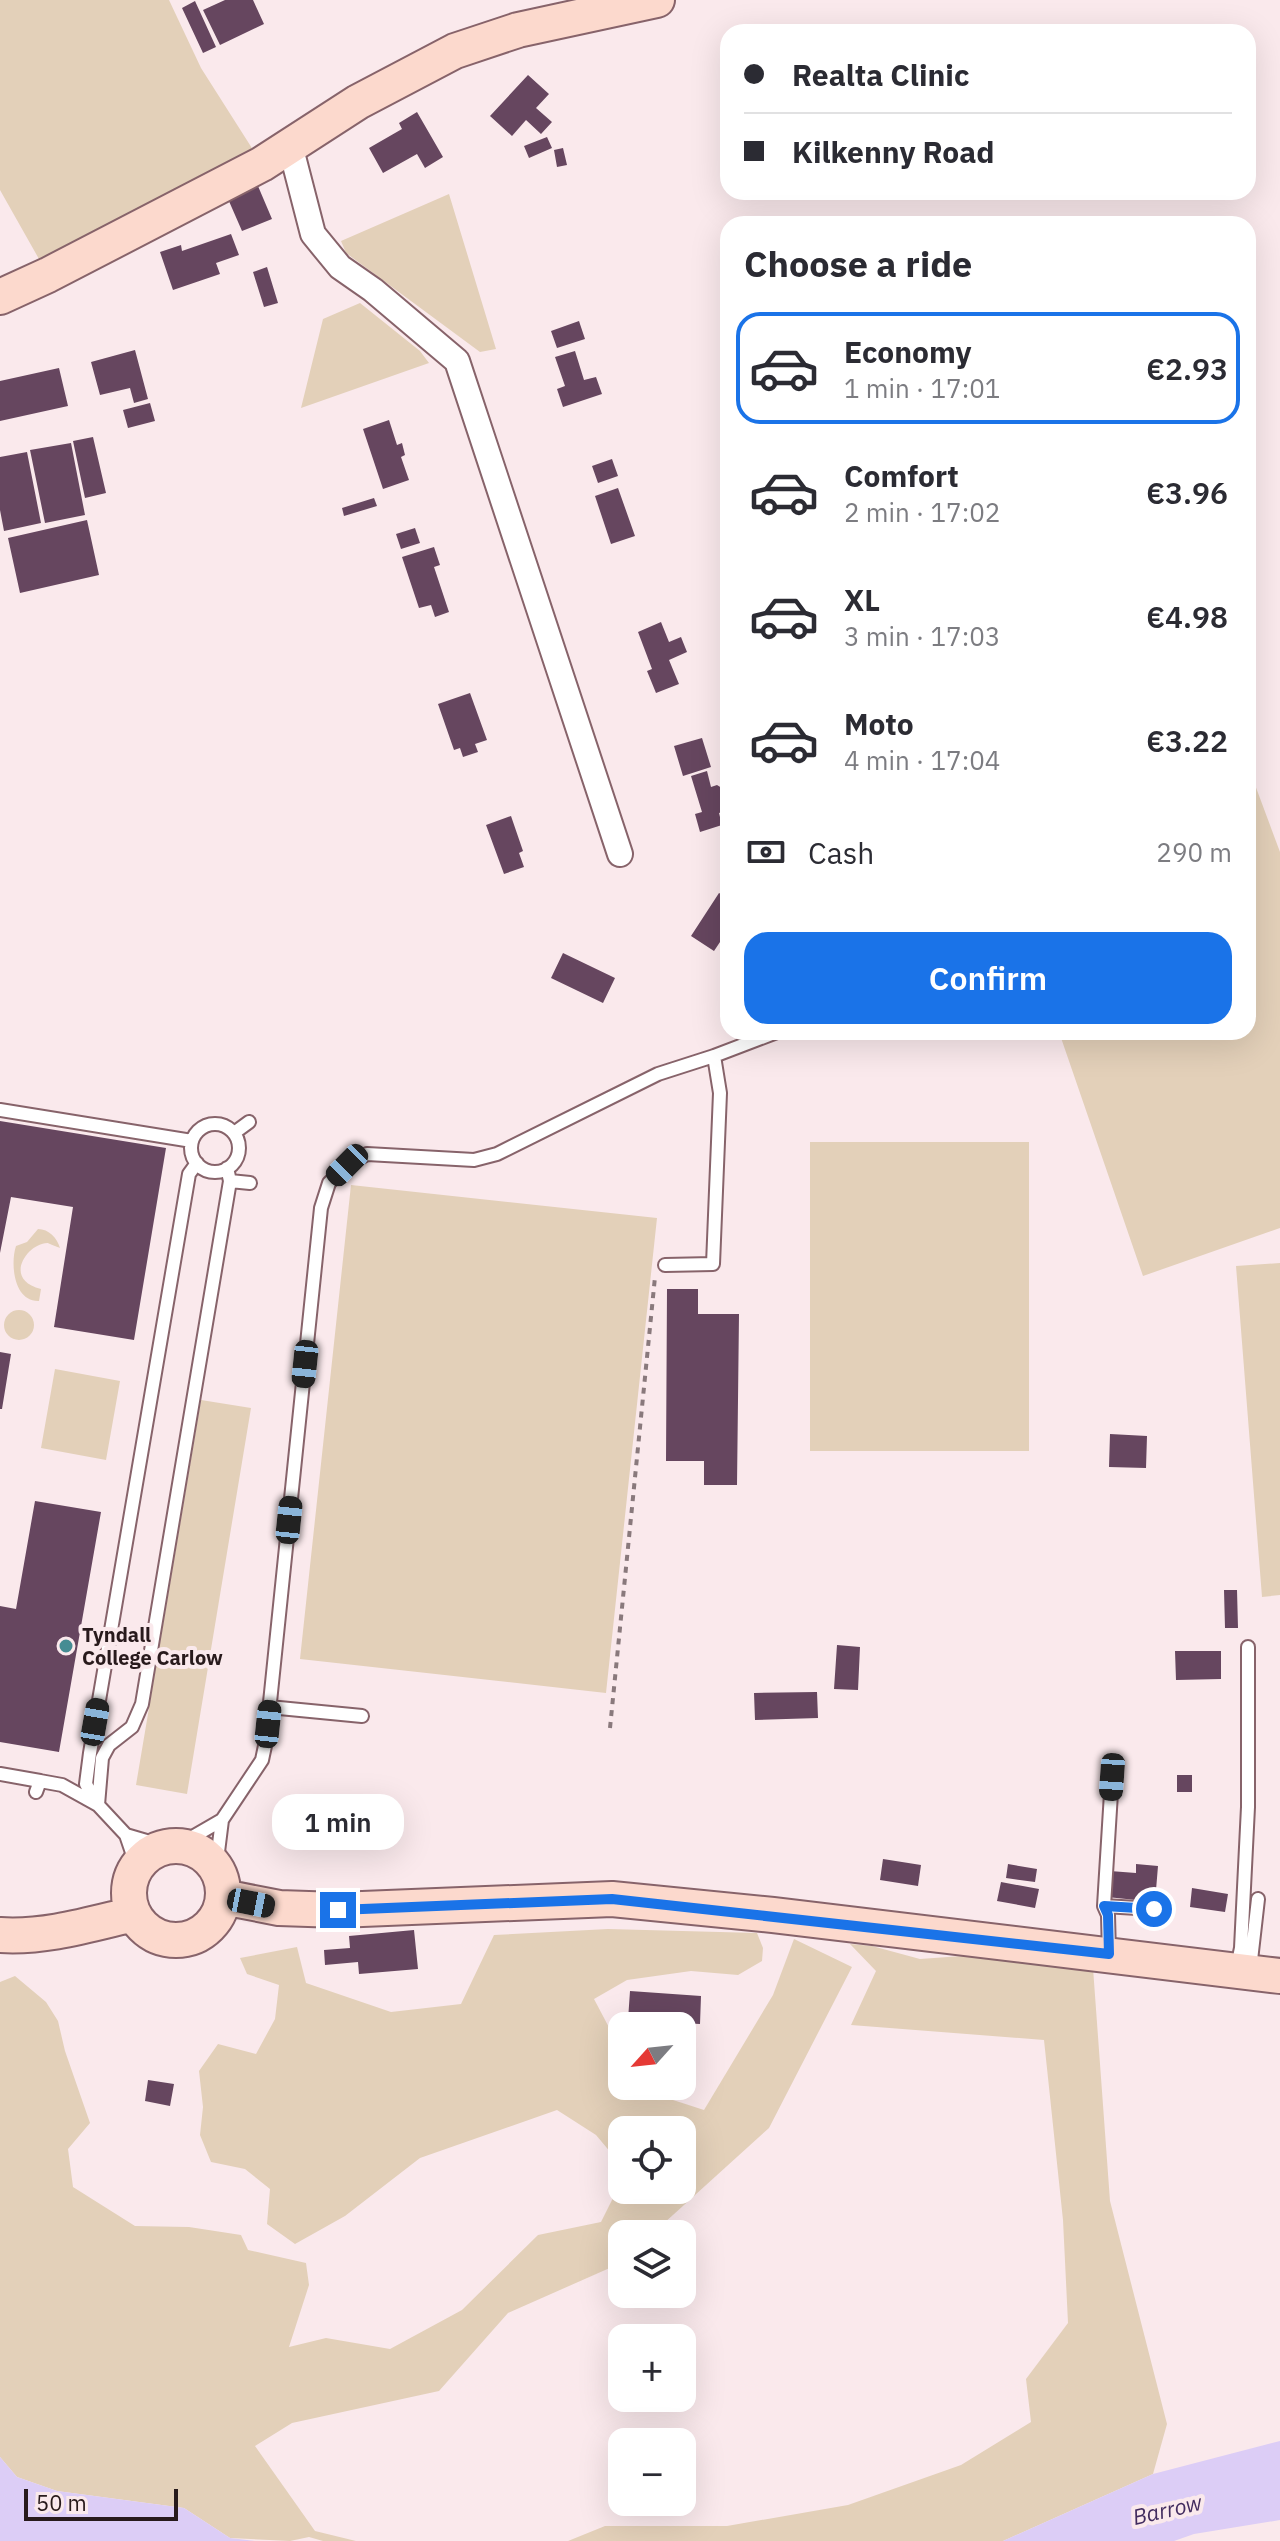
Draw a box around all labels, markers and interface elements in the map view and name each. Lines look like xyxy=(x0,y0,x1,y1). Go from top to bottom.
text: Realta Clinic xyxy=(792,55,969,94)
text: Kilkenny Road xyxy=(792,132,995,171)
text: Choose a ride xyxy=(744,240,972,287)
icon: car xyxy=(748,332,820,404)
text: Economy xyxy=(844,332,972,371)
text: €2.93 xyxy=(1146,349,1228,388)
text: 1 min · 17:01 xyxy=(844,371,1000,405)
icon: car xyxy=(748,456,820,528)
text: Comfort xyxy=(844,456,959,495)
text: €3.96 xyxy=(1146,473,1228,512)
text: 2 min · 17:02 xyxy=(844,495,1000,529)
icon: car xyxy=(748,580,820,652)
text: XL xyxy=(844,580,880,619)
text: €4.98 xyxy=(1146,597,1228,636)
text: 3 min · 17:03 xyxy=(844,619,1000,653)
icon: car xyxy=(748,704,820,776)
text: Moto xyxy=(844,704,914,743)
text: €3.22 xyxy=(1146,721,1228,760)
text: 4 min · 17:04 xyxy=(844,743,1000,777)
icon: cash xyxy=(744,830,788,874)
text: Cash xyxy=(808,833,874,872)
text: 290 m xyxy=(1156,835,1232,869)
button: Confirm xyxy=(744,932,1232,1024)
car xyxy=(322,1140,372,1190)
car xyxy=(291,1339,319,1389)
car xyxy=(275,1495,303,1545)
place label: Tyndall College Carlow xyxy=(82,1621,223,1671)
marker: Tyndall College Carlow xyxy=(57,1637,75,1655)
car xyxy=(79,1696,111,1748)
car xyxy=(254,1699,282,1749)
car xyxy=(1098,1752,1126,1802)
callout: 1 min xyxy=(272,1794,404,1850)
text: 1 min xyxy=(304,1805,372,1839)
car xyxy=(225,1887,277,1919)
route start xyxy=(1136,1891,1172,1927)
route end xyxy=(320,1892,356,1928)
north arrow xyxy=(608,2012,696,2100)
map controls xyxy=(608,2012,696,2516)
button: locate xyxy=(608,2116,696,2204)
button: layers xyxy=(608,2220,696,2308)
button: + xyxy=(608,2324,696,2412)
button: − xyxy=(608,2428,696,2516)
scale bar xyxy=(24,2485,178,2521)
water label: Barrow xyxy=(1129,2487,1205,2531)
text: 50 m xyxy=(36,2488,87,2517)

